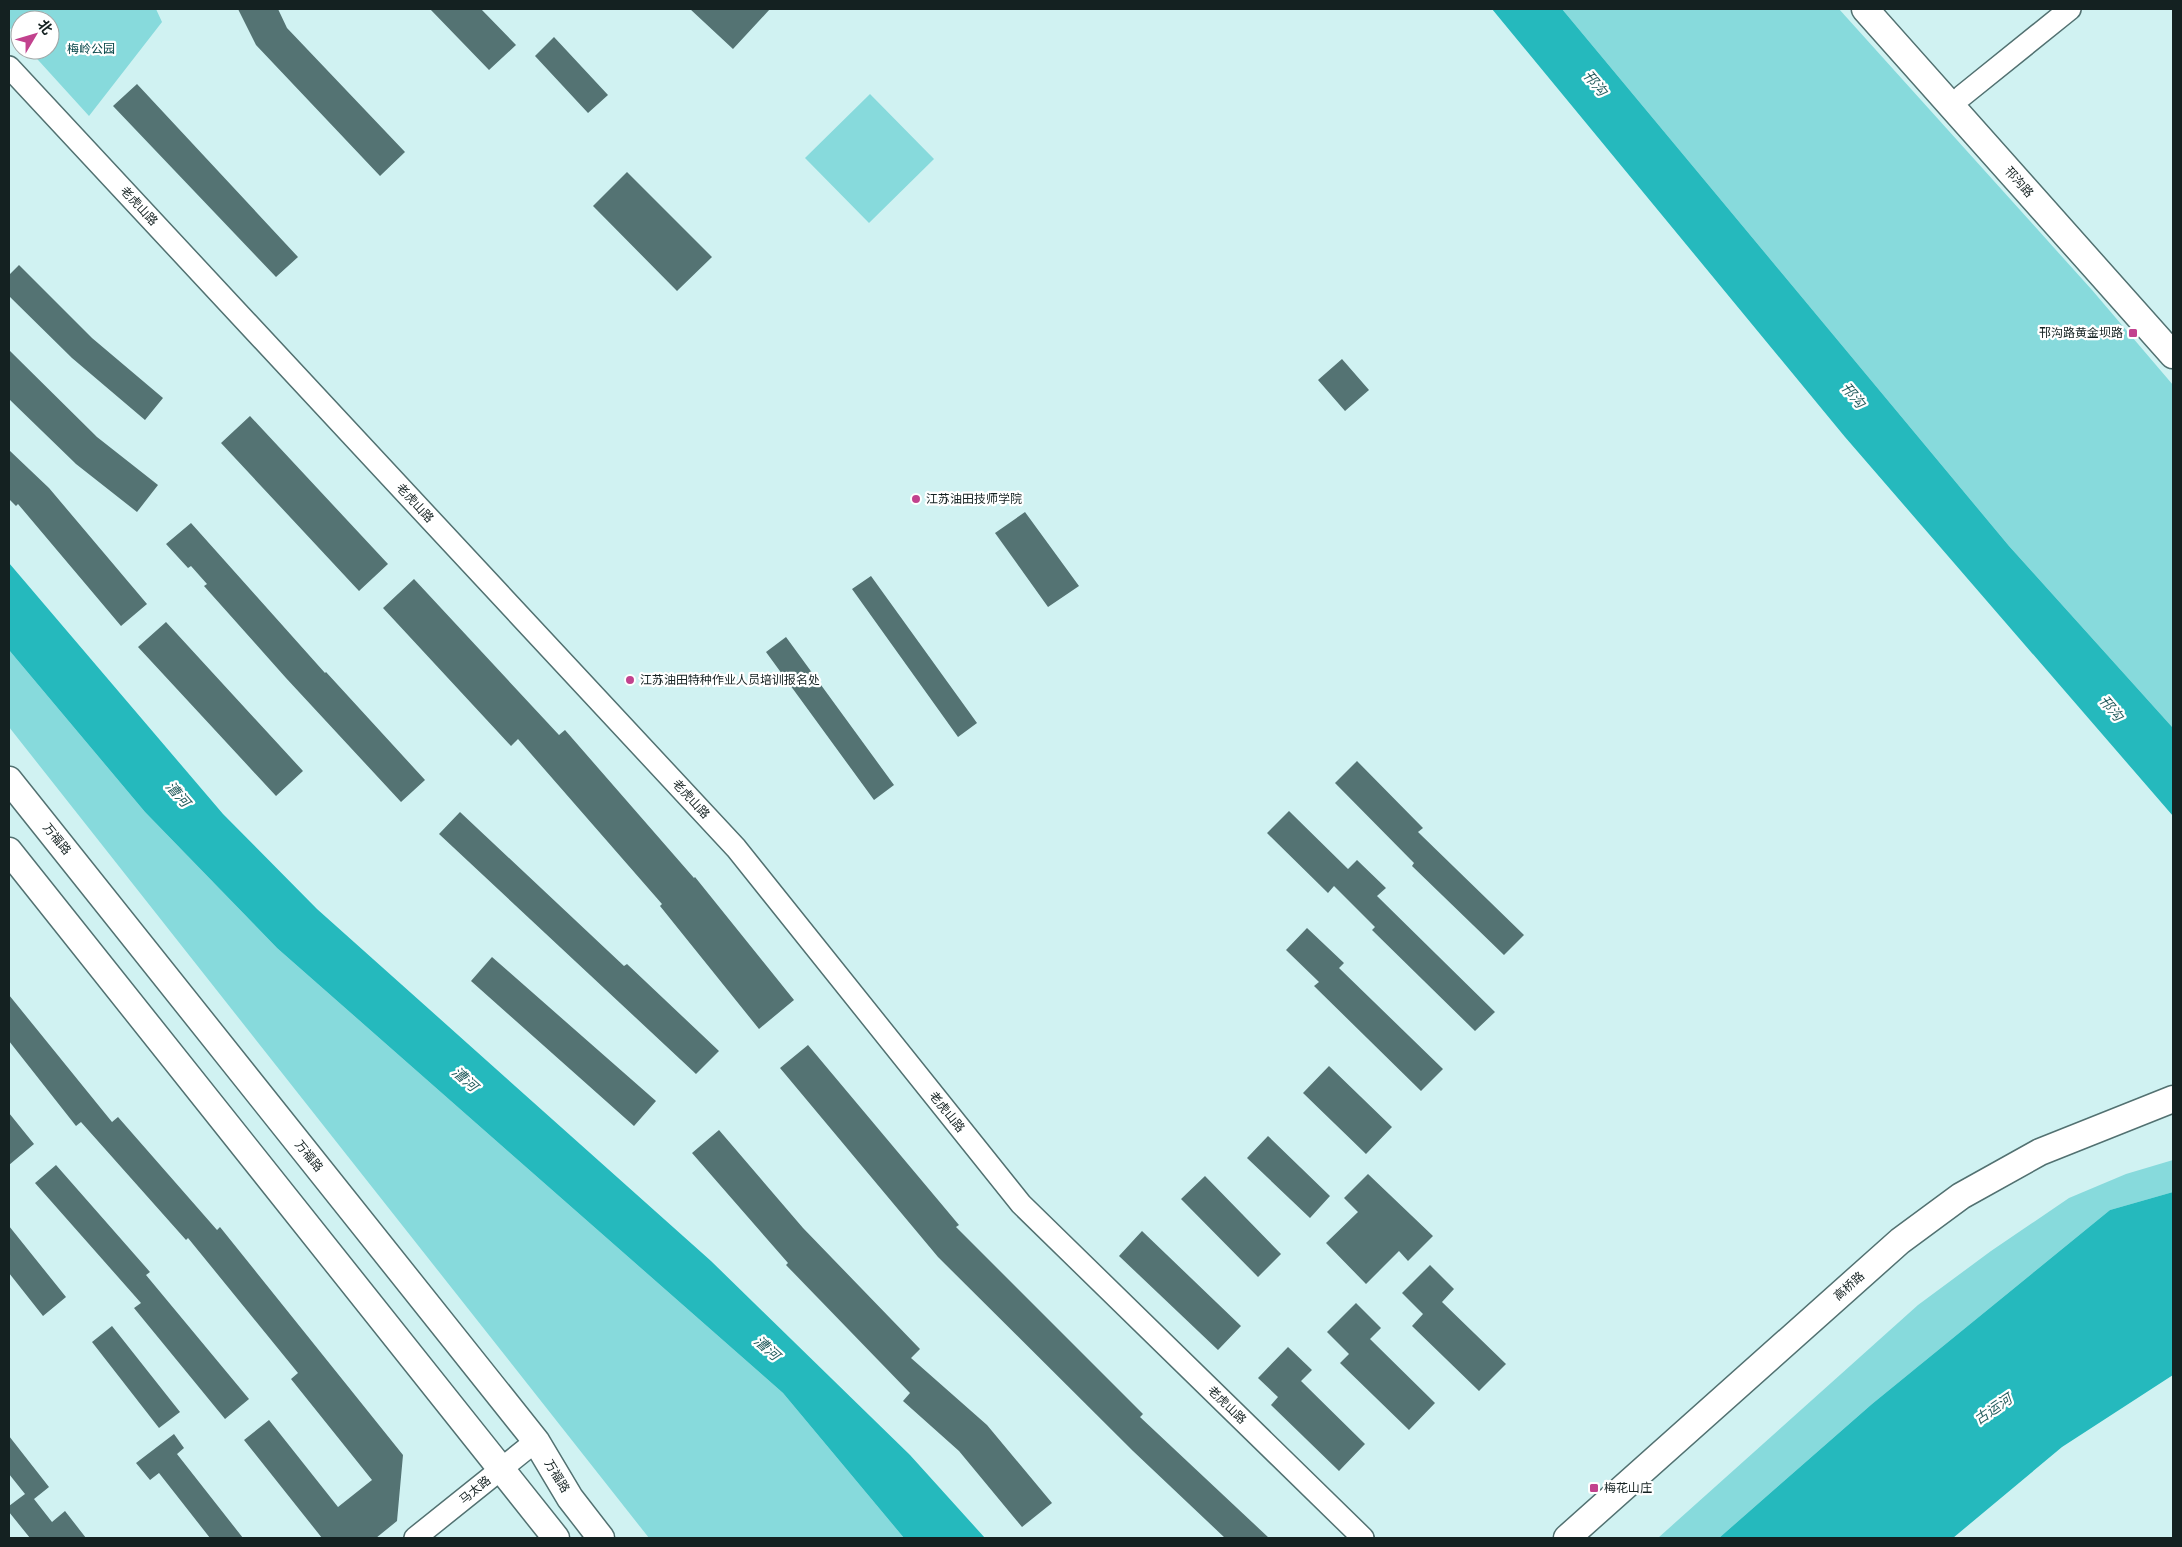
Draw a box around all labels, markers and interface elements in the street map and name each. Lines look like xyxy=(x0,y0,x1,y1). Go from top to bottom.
north arrow xyxy=(10,10,60,60)
text: 北 xyxy=(33,15,57,39)
park label: 梅岭公园 xyxy=(67,40,115,57)
water label: 邗沟 xyxy=(1578,66,1613,102)
street label: 邗沟路 xyxy=(2001,163,2038,201)
street label: 老虎山路 xyxy=(117,182,162,229)
place label: 邗沟路黄金坝路 xyxy=(2039,324,2123,341)
marker: 邗沟路黄金坝路 xyxy=(2127,327,2139,339)
water label: 邗沟 xyxy=(1836,378,1871,414)
street label: 老虎山路 xyxy=(393,479,438,526)
place label: 江苏油田技师学院 xyxy=(926,490,1022,507)
marker: 江苏油田技师学院 xyxy=(910,493,922,505)
place label: 江苏油田特种作业人员培训报名处 xyxy=(640,671,820,688)
marker: 江苏油田特种作业人员培训报名处 xyxy=(624,674,636,686)
water label: 邗沟 xyxy=(2094,691,2129,727)
street label: 老虎山路 xyxy=(669,775,714,822)
water label: 漕河 xyxy=(161,777,197,813)
street label: 万福路 xyxy=(39,819,75,858)
water label: 漕河 xyxy=(448,1062,484,1098)
street label: 老虎山路 xyxy=(926,1088,969,1136)
street label: 万福路 xyxy=(291,1136,327,1175)
street label: 高桥路 xyxy=(1830,1267,1868,1304)
water label: 漕河 xyxy=(750,1331,786,1367)
street label: 老虎山路 xyxy=(1204,1382,1251,1427)
water label: 古运河 xyxy=(1970,1387,2018,1429)
street label: 万福路 xyxy=(541,1456,574,1496)
street label: 马太路 xyxy=(455,1472,494,1508)
place label: 梅花山庄 xyxy=(1604,1479,1652,1496)
marker: 梅花山庄 xyxy=(1588,1482,1600,1494)

